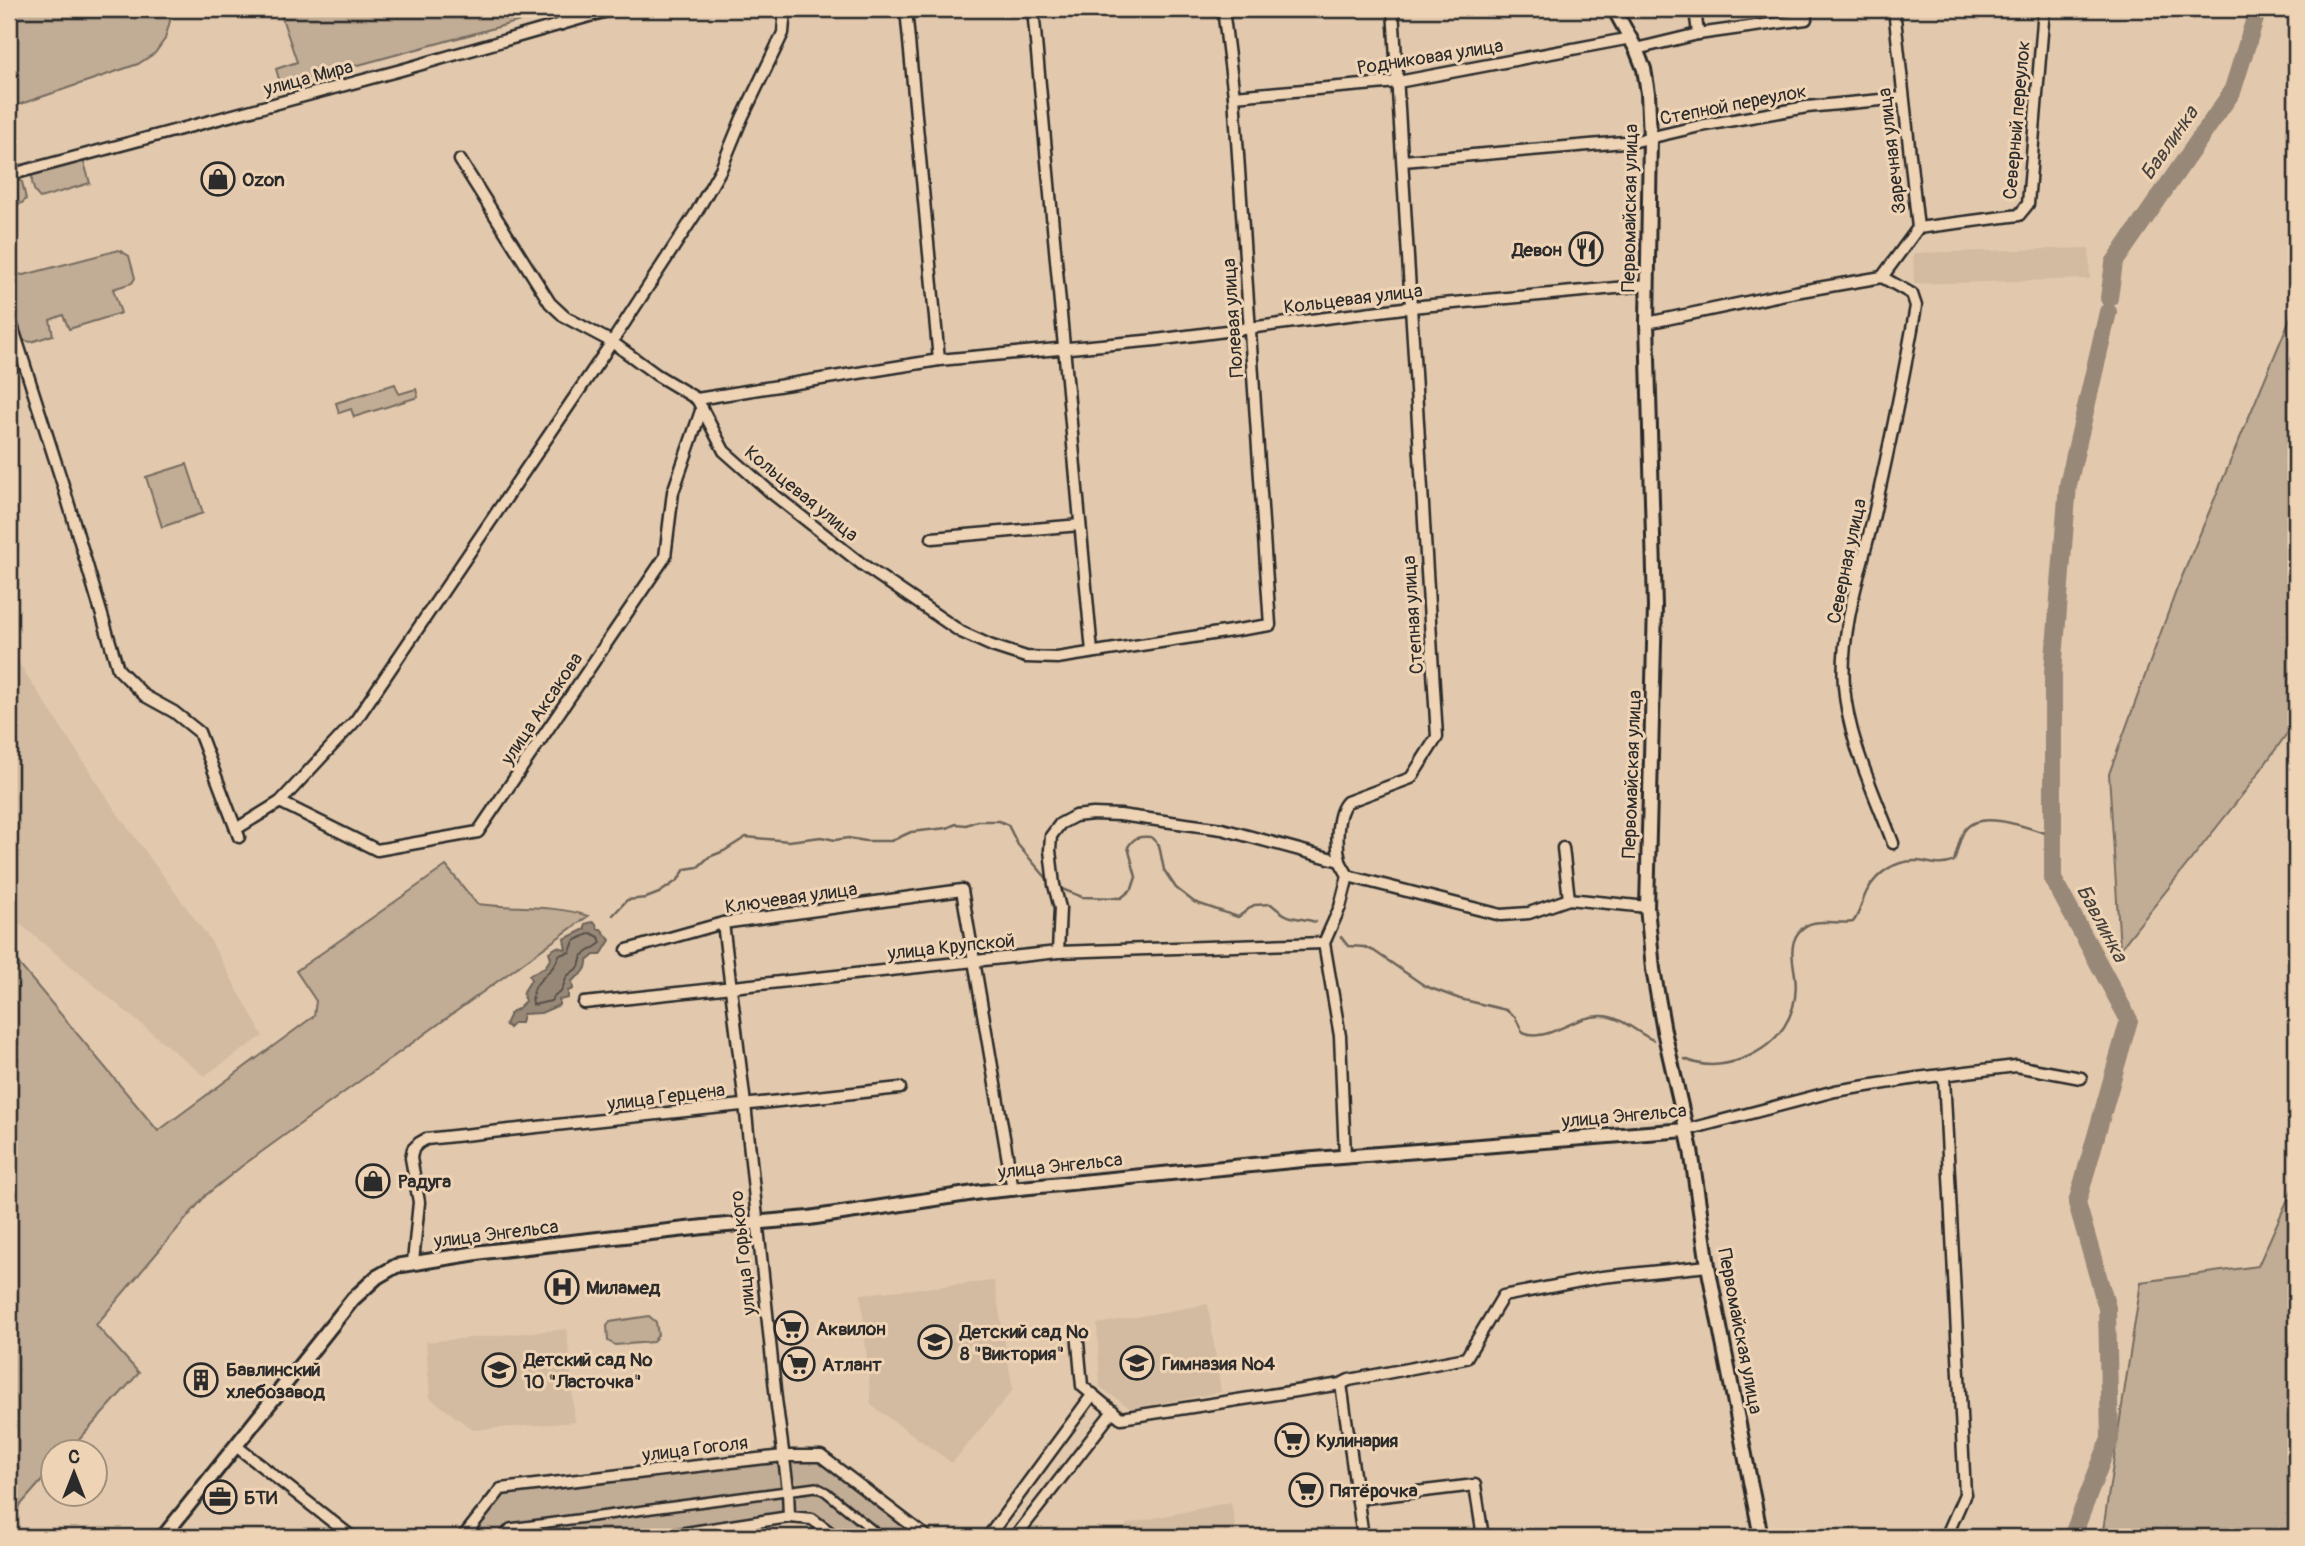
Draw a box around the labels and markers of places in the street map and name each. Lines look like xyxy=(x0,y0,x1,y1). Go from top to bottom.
shop icon: Ozon xyxy=(199,160,237,198)
place label: Ozon xyxy=(242,168,285,192)
restaurant icon: Девон xyxy=(1567,230,1605,268)
place label: Девон xyxy=(1511,238,1562,262)
shop icon: Радуга xyxy=(354,1162,392,1200)
place label: Радуга xyxy=(398,1170,451,1194)
hospital icon: Миламед xyxy=(543,1268,581,1306)
place label: Миламед xyxy=(586,1276,661,1300)
supermarket icon: Аквилон xyxy=(772,1309,810,1347)
place label: Аквилон xyxy=(816,1317,886,1341)
place label: Детский сад № 8 "Виктория" xyxy=(959,1320,1089,1366)
school or university icon: Детский сад № 8 "Виктория" xyxy=(916,1323,954,1361)
school or university icon: Гимназия №4 xyxy=(1118,1344,1156,1382)
supermarket icon: Атлант xyxy=(779,1345,817,1383)
place label: Детский сад № 10 "Ласточка" xyxy=(523,1348,653,1394)
school or university icon: Детский сад № 10 "Ласточка" xyxy=(480,1351,518,1389)
place label: Гимназия №4 xyxy=(1162,1352,1275,1376)
place label: Атлант xyxy=(822,1353,882,1377)
place label: Бавлинский хлебозавод xyxy=(225,1358,326,1404)
building icon: Бавлинский хлебозавод xyxy=(182,1361,220,1399)
supermarket icon: Кулинария xyxy=(1273,1421,1311,1459)
place label: Кулинария xyxy=(1316,1429,1398,1453)
supermarket icon: Пятёрочка xyxy=(1287,1471,1325,1509)
office icon: БТИ xyxy=(201,1478,239,1516)
place label: Пятёрочка xyxy=(1330,1479,1418,1503)
place label: БТИ xyxy=(244,1486,278,1510)

